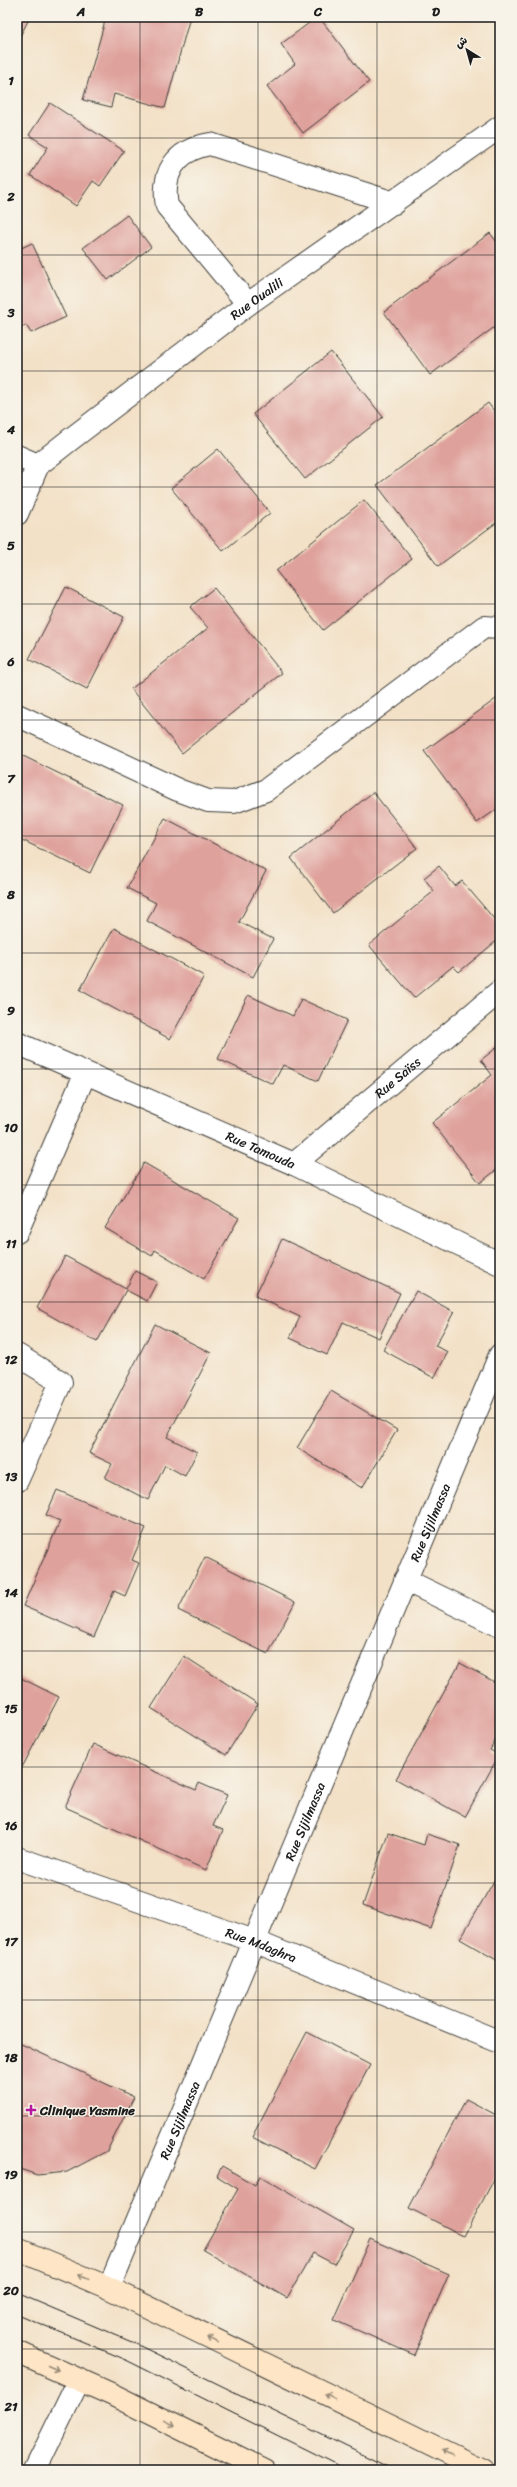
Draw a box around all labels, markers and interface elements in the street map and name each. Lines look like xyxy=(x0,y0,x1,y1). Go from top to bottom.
text: A xyxy=(76,0,85,23)
text: B xyxy=(195,0,204,23)
text: C xyxy=(313,0,323,23)
text: D xyxy=(432,0,440,23)
north arrow xyxy=(447,30,487,70)
text: ش xyxy=(451,31,472,54)
text: 1 xyxy=(8,69,14,92)
text: 2 xyxy=(6,185,15,208)
street label: Rue Oualili xyxy=(225,271,289,326)
text: 3 xyxy=(6,301,15,324)
text: 4 xyxy=(6,418,16,441)
text: 5 xyxy=(7,534,15,557)
text: 6 xyxy=(6,650,15,673)
text: 7 xyxy=(7,767,16,790)
text: 8 xyxy=(6,883,15,906)
text: 9 xyxy=(7,999,15,1022)
street label: Rue Saïss xyxy=(369,1051,426,1104)
text: 10 xyxy=(4,1116,18,1139)
street label: Rue Tamouda xyxy=(222,1125,300,1176)
text: 11 xyxy=(5,1232,17,1255)
text: 12 xyxy=(4,1348,18,1371)
text: 13 xyxy=(5,1465,18,1488)
street label: Rue Sijilmassa xyxy=(404,1479,457,1566)
text: 14 xyxy=(4,1581,19,1604)
text: 15 xyxy=(4,1697,18,1720)
street label: Rue Sijilmassa xyxy=(278,1778,332,1864)
text: 16 xyxy=(5,1814,18,1837)
street label: Rue Mdaghra xyxy=(222,1921,300,1969)
text: 17 xyxy=(4,1930,19,1953)
text: 18 xyxy=(4,2046,18,2069)
street label: Rue Sijilmassa xyxy=(153,2077,207,2163)
place label: Clinique Yasmine xyxy=(39,2099,135,2122)
marker: Clinique Yasmine xyxy=(25,2104,37,2116)
text: 19 xyxy=(4,2163,18,2186)
one-way arrow xyxy=(78,2273,90,2280)
text: 20 xyxy=(2,2279,19,2302)
one-way arrow xyxy=(207,2335,219,2343)
one-way arrow xyxy=(46,2365,58,2372)
one-way arrow xyxy=(324,2392,336,2400)
text: 21 xyxy=(3,2395,18,2418)
one-way arrow xyxy=(164,2420,176,2428)
one-way arrow xyxy=(441,2449,453,2457)

